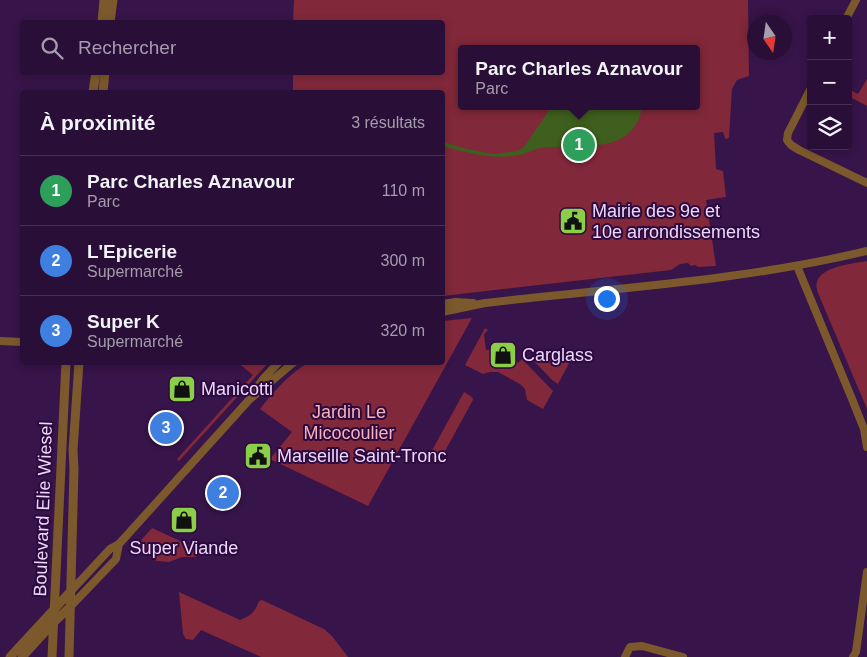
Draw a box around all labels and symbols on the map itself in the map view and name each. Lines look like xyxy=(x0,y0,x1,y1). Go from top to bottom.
north arrow xyxy=(747,15,792,60)
pin: 1 xyxy=(563,126,595,164)
place label: Mairie des 9e et 10e arrondissements xyxy=(592,201,760,242)
public building icon: Mairie des 9e et 10e arrondissements xyxy=(558,206,588,236)
your location xyxy=(594,286,620,312)
shop icon: Carglass xyxy=(488,340,518,370)
place label: Carglass xyxy=(522,345,593,365)
shop icon: Manicotti xyxy=(167,374,197,404)
place label: Manicotti xyxy=(201,379,273,399)
park label: Jardin Le Micocoulier xyxy=(303,402,395,443)
pin: 3 xyxy=(150,409,182,447)
street label: Boulevard Elie Wiesel xyxy=(30,421,56,597)
public building icon: Marseille Saint-Tronc xyxy=(243,441,273,471)
place label: Marseille Saint-Tronc xyxy=(277,446,446,466)
pin: 2 xyxy=(207,474,239,512)
shop icon: Super Viande xyxy=(169,505,199,535)
place label: Super Viande xyxy=(130,538,238,558)

